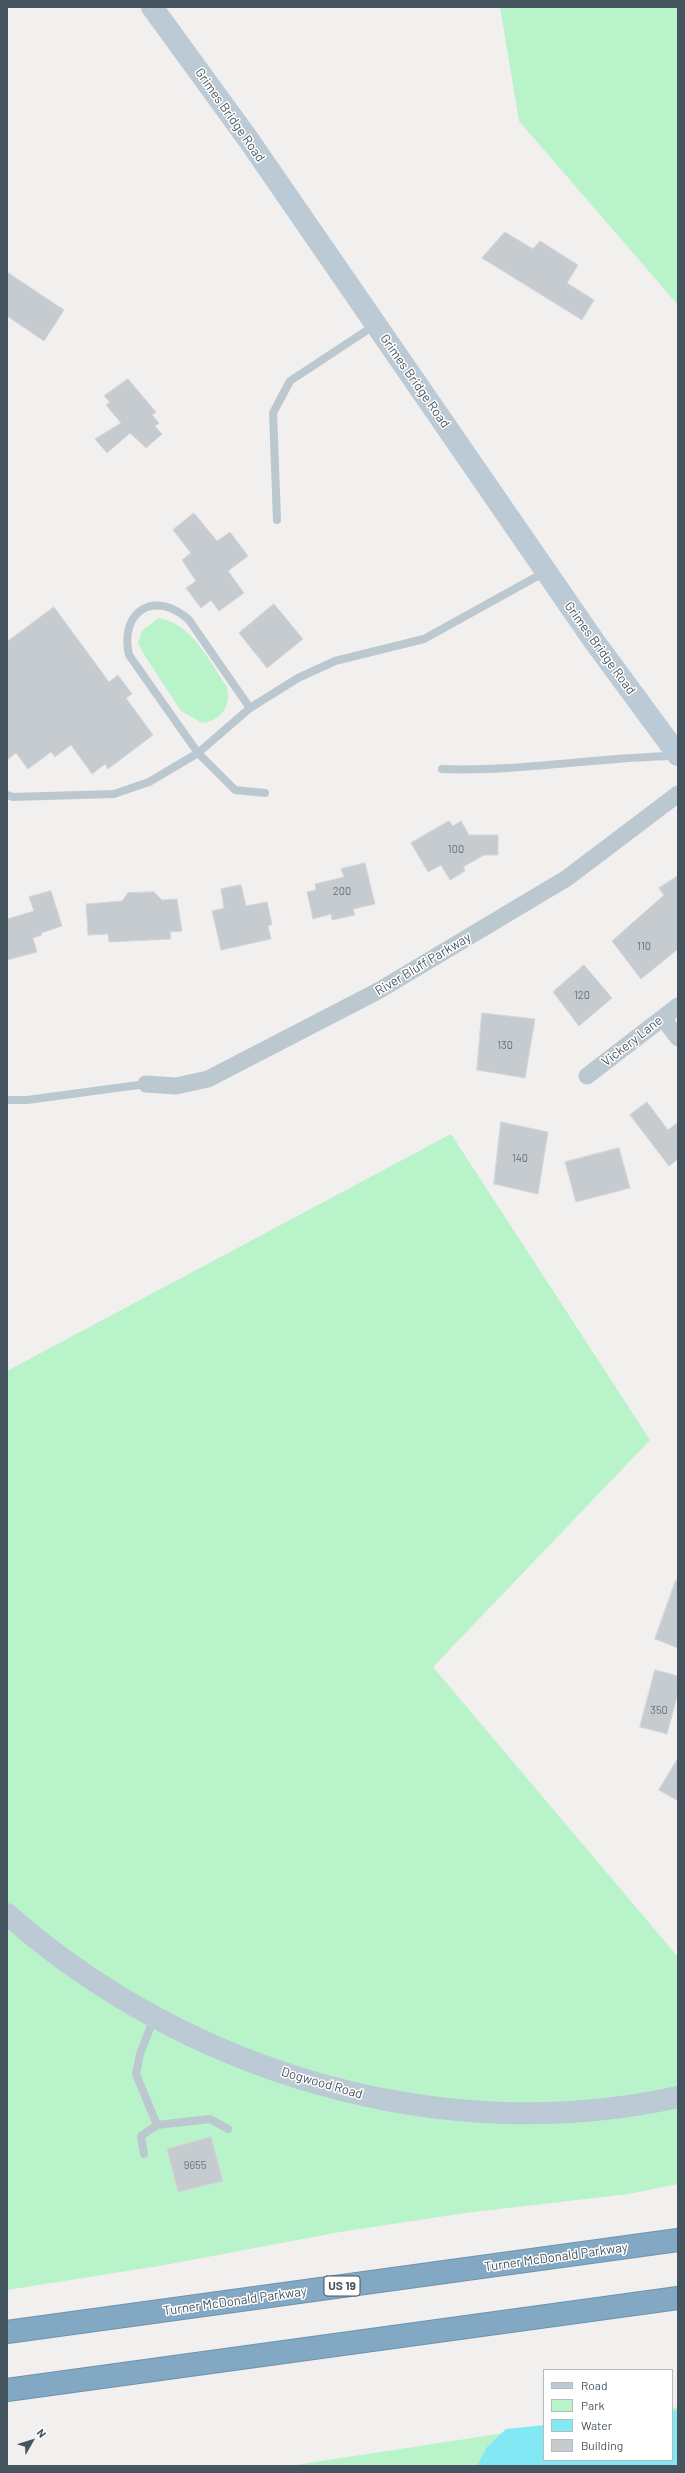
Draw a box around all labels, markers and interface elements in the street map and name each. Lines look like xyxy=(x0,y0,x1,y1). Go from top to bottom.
street label: Grimes Bridge Road xyxy=(192,65,268,165)
street label: Grimes Bridge Road xyxy=(377,331,453,431)
street label: Grimes Bridge Road xyxy=(561,599,639,697)
house number: 100 xyxy=(448,842,464,856)
house number: 200 xyxy=(333,884,351,898)
street label: River Bluff Parkway xyxy=(372,929,474,999)
house number: 110 xyxy=(637,939,651,953)
house number: 120 xyxy=(574,988,590,1002)
street label: Vickery Lane xyxy=(599,1013,665,1069)
house number: 130 xyxy=(497,1038,513,1052)
house number: 140 xyxy=(512,1151,528,1165)
house number: 350 xyxy=(650,1703,668,1717)
street label: Dogwood Road xyxy=(280,2064,364,2102)
house number: 9655 xyxy=(184,2158,206,2172)
street label: Turner McDonald Parkway xyxy=(483,2239,629,2275)
road number: US 19 xyxy=(324,2276,360,2296)
street label: Turner McDonald Parkway xyxy=(162,2283,308,2319)
legend xyxy=(543,2369,673,2461)
text: Road xyxy=(581,2378,608,2392)
text: Park xyxy=(581,2398,605,2412)
text: Water xyxy=(581,2418,612,2432)
north arrow xyxy=(12,2421,52,2461)
text: N xyxy=(34,2426,49,2440)
text: Building xyxy=(581,2438,623,2452)

